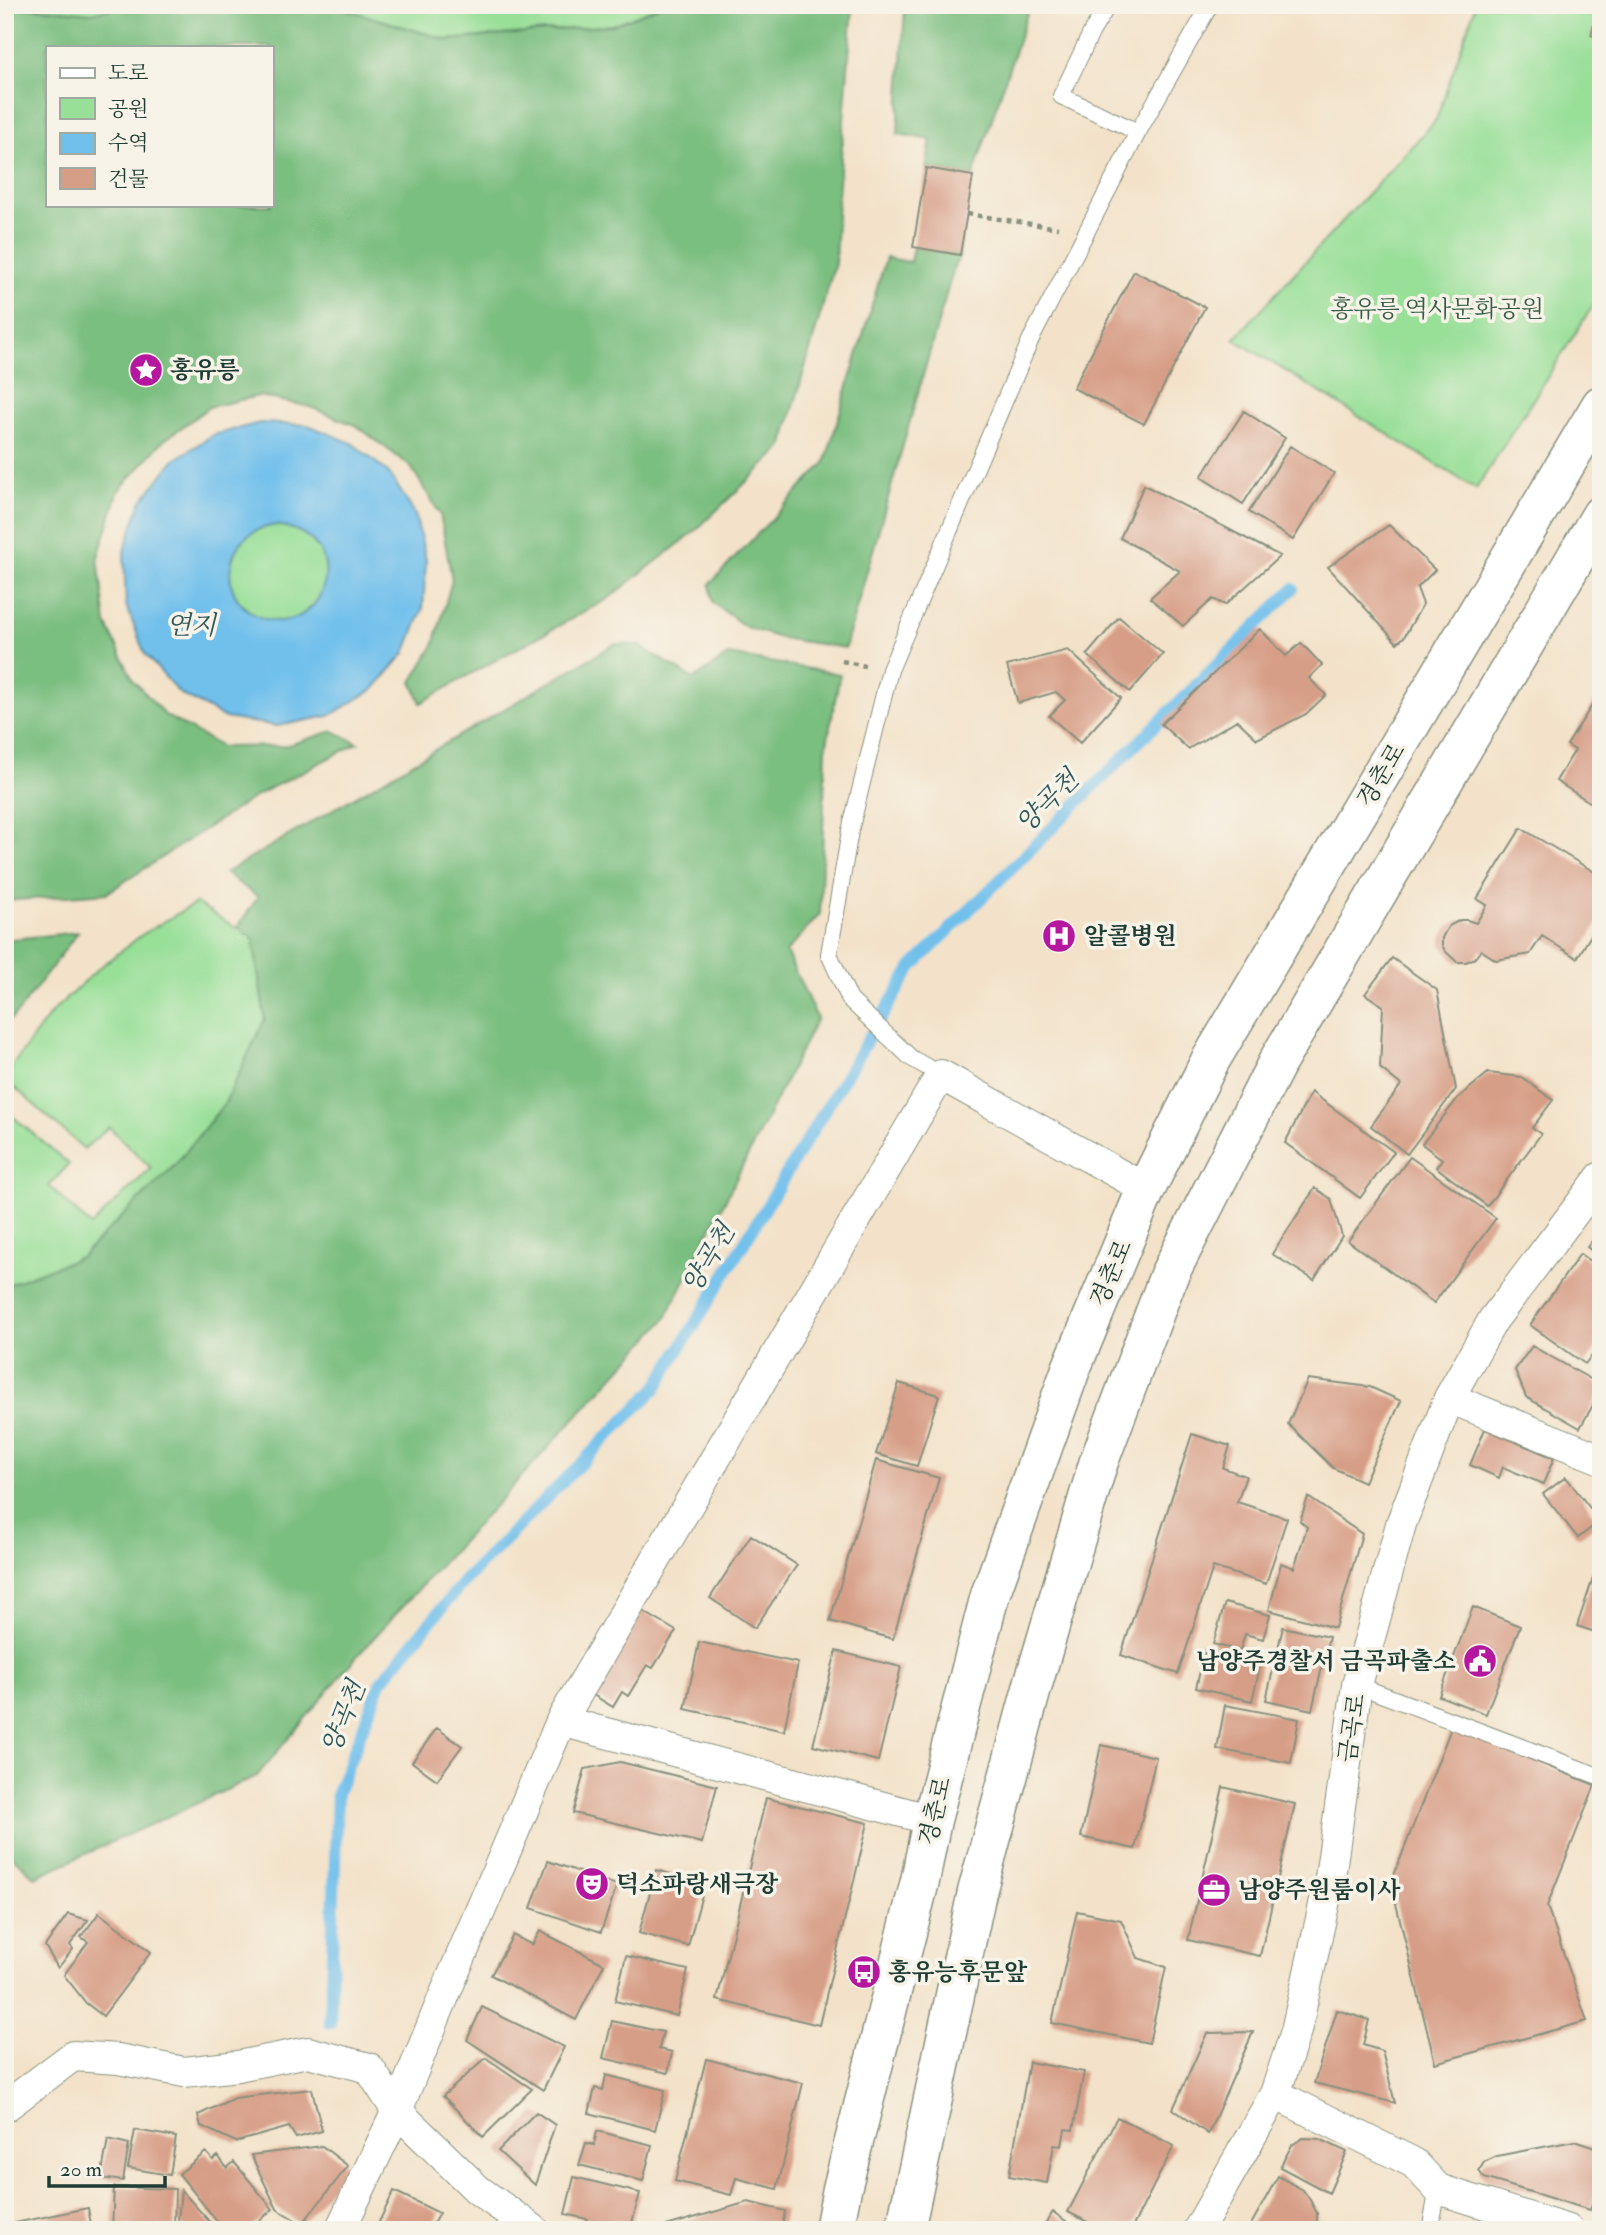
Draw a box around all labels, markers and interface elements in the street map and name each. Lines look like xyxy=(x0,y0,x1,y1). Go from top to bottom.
legend xyxy=(46,46,273,206)
text: 도로 xyxy=(108,60,149,87)
text: 공원 xyxy=(108,96,149,123)
text: 수역 xyxy=(108,130,149,157)
text: 건물 xyxy=(108,166,149,193)
park label: 홍유릉 역사문화공원 xyxy=(1330,294,1544,325)
place icon: 홍유릉 xyxy=(127,351,165,389)
place label: 홍유릉 xyxy=(170,355,240,386)
water label: 연지 xyxy=(166,610,218,642)
street label: 경춘로 xyxy=(1350,737,1413,813)
water label: 양곡천 xyxy=(1010,762,1087,840)
hospital icon: 알콜병원 xyxy=(1040,917,1078,955)
place label: 알콜병원 xyxy=(1084,921,1177,952)
water label: 양곡천 xyxy=(676,1216,743,1299)
street label: 경춘로 xyxy=(1084,1235,1139,1311)
public building icon: 남양주경찰서 금곡파출소 xyxy=(1461,1642,1499,1680)
place label: 남양주경찰서 금곡파출소 xyxy=(1196,1646,1456,1677)
water label: 양곡천 xyxy=(315,1675,374,1758)
street label: 금곡로 xyxy=(1332,1691,1373,1765)
street label: 경춘로 xyxy=(913,1774,958,1848)
theatre icon: 덕소파랑새극장 xyxy=(573,1865,611,1903)
place label: 덕소파랑새극장 xyxy=(616,1869,779,1900)
office icon: 남양주원룸이사 xyxy=(1195,1871,1233,1909)
place label: 남양주원룸이사 xyxy=(1238,1875,1401,1906)
bus stop icon: 홍유능후문앞 xyxy=(845,1953,883,1991)
place label: 홍유능후문앞 xyxy=(888,1957,1028,1988)
scale bar xyxy=(49,2144,164,2188)
text: 20 m xyxy=(60,2156,102,2183)

